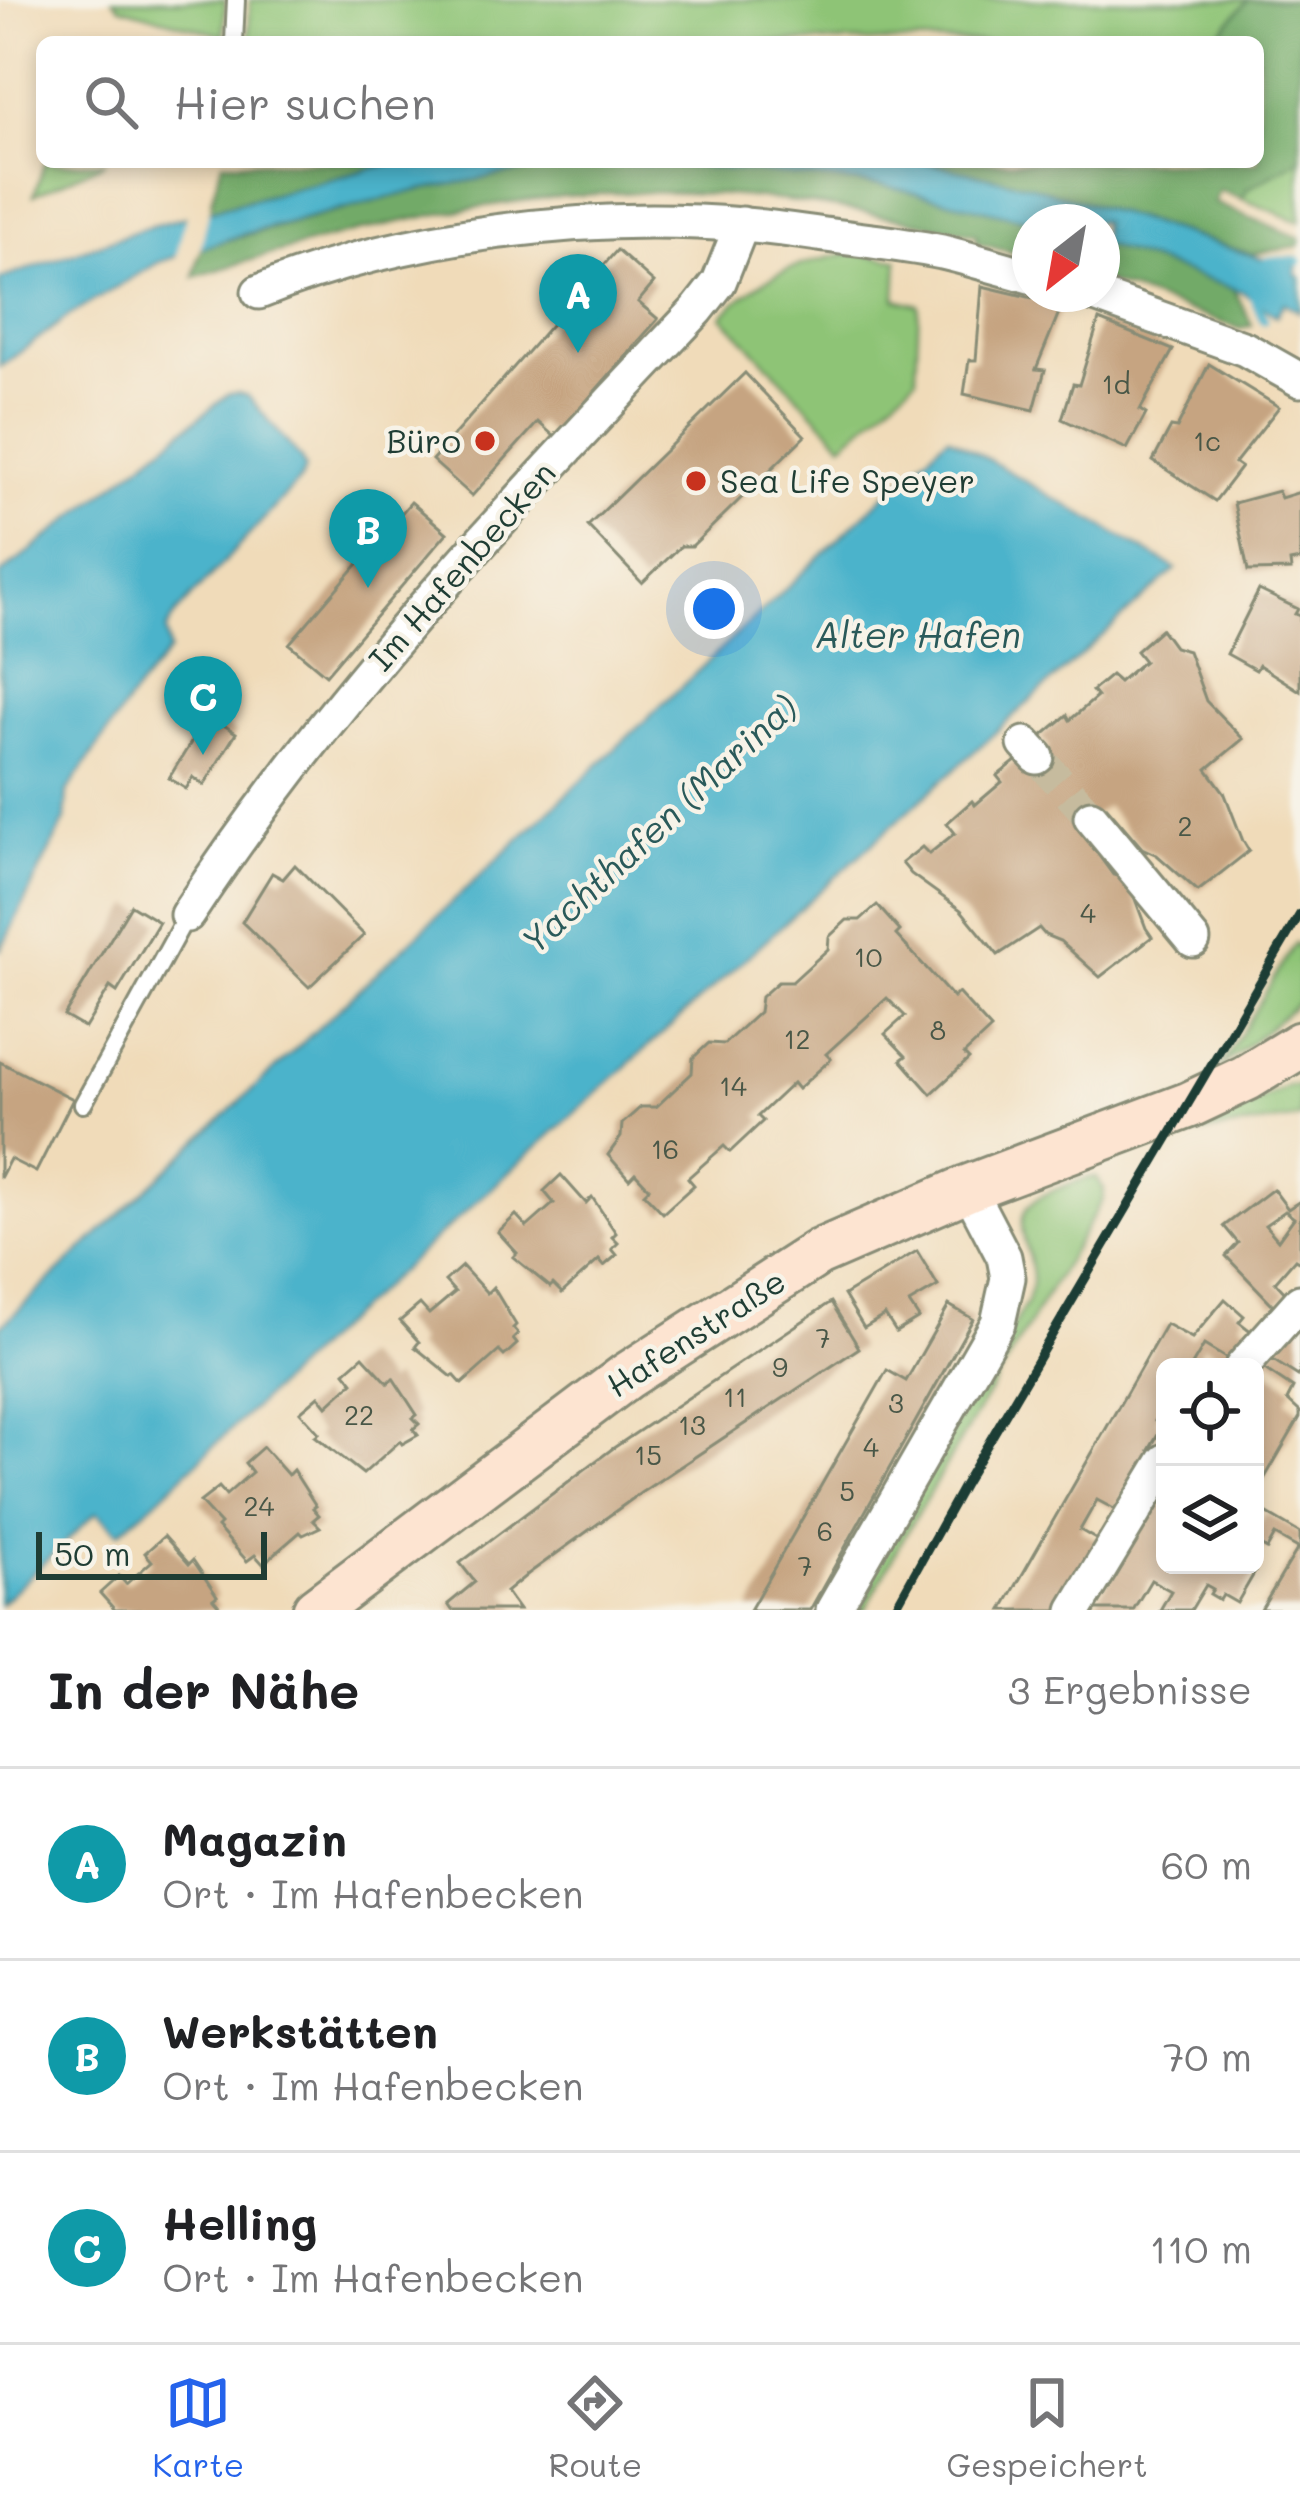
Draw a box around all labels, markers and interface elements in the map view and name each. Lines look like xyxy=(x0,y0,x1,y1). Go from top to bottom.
search box xyxy=(36,36,1264,168)
icon: search xyxy=(78,69,144,135)
text: Hier suchen xyxy=(174,73,436,131)
north arrow xyxy=(1012,204,1120,312)
pin: A xyxy=(539,254,617,353)
house number: 1d xyxy=(1101,366,1131,401)
place label: Büro xyxy=(386,418,461,461)
house number: 1c xyxy=(1193,423,1221,458)
marker: Büro xyxy=(472,428,498,454)
street label: Im Hafenbecken xyxy=(358,451,564,679)
place label: Sea Life Speyer xyxy=(720,458,975,502)
marker: Sea Life Speyer xyxy=(683,468,709,494)
pin: B xyxy=(329,489,407,588)
your location xyxy=(684,579,744,639)
water label: Alter Hafen xyxy=(815,610,1021,657)
pin: C xyxy=(164,656,242,755)
water label: Yachthafen (Marina) xyxy=(510,683,806,963)
house number: 2 xyxy=(1177,808,1193,843)
house number: 4 xyxy=(1080,895,1096,930)
house number: 10 xyxy=(854,939,882,974)
house number: 8 xyxy=(930,1012,946,1047)
house number: 12 xyxy=(783,1021,811,1056)
house number: 14 xyxy=(719,1068,747,1103)
house number: 16 xyxy=(651,1131,679,1166)
street label: Hafenstraße xyxy=(598,1258,793,1406)
house number: 7 xyxy=(815,1320,831,1355)
house number: 9 xyxy=(772,1349,788,1384)
map controls xyxy=(1156,1358,1264,1574)
button: locate xyxy=(1156,1358,1264,1466)
house number: 11 xyxy=(723,1379,747,1414)
house number: 3 xyxy=(888,1385,904,1420)
house number: 22 xyxy=(344,1397,374,1432)
house number: 13 xyxy=(678,1407,706,1442)
house number: 4 xyxy=(863,1429,879,1464)
house number: 15 xyxy=(634,1437,662,1472)
button: layers xyxy=(1156,1466,1264,1574)
house number: 5 xyxy=(839,1473,855,1508)
house number: 24 xyxy=(244,1488,275,1523)
house number: 6 xyxy=(817,1513,833,1548)
scale bar xyxy=(36,1526,267,1579)
text: 50 m xyxy=(54,1531,130,1574)
house number: 7 xyxy=(797,1548,813,1583)
text: In der Nähe xyxy=(48,1655,359,1722)
text: 3 Ergebnisse xyxy=(1008,1663,1252,1714)
text: Magazin xyxy=(162,1809,347,1867)
text: A xyxy=(73,1838,101,1889)
text: 60 m xyxy=(1161,1838,1252,1889)
text: Ort · Im Hafenbecken xyxy=(162,1867,584,1918)
text: Werkstätten xyxy=(162,2001,438,2059)
text: B xyxy=(74,2030,100,2081)
text: 70 m xyxy=(1163,2030,1252,2081)
text: Ort · Im Hafenbecken xyxy=(162,2059,584,2110)
text: Helling xyxy=(162,2193,317,2251)
text: C xyxy=(73,2222,101,2273)
text: 110 m xyxy=(1150,2222,1252,2273)
text: Ort · Im Hafenbecken xyxy=(162,2251,584,2302)
tab: Karte xyxy=(152,2370,244,2485)
tab: Route xyxy=(549,2370,642,2485)
tab: Gespeichert xyxy=(947,2370,1148,2485)

